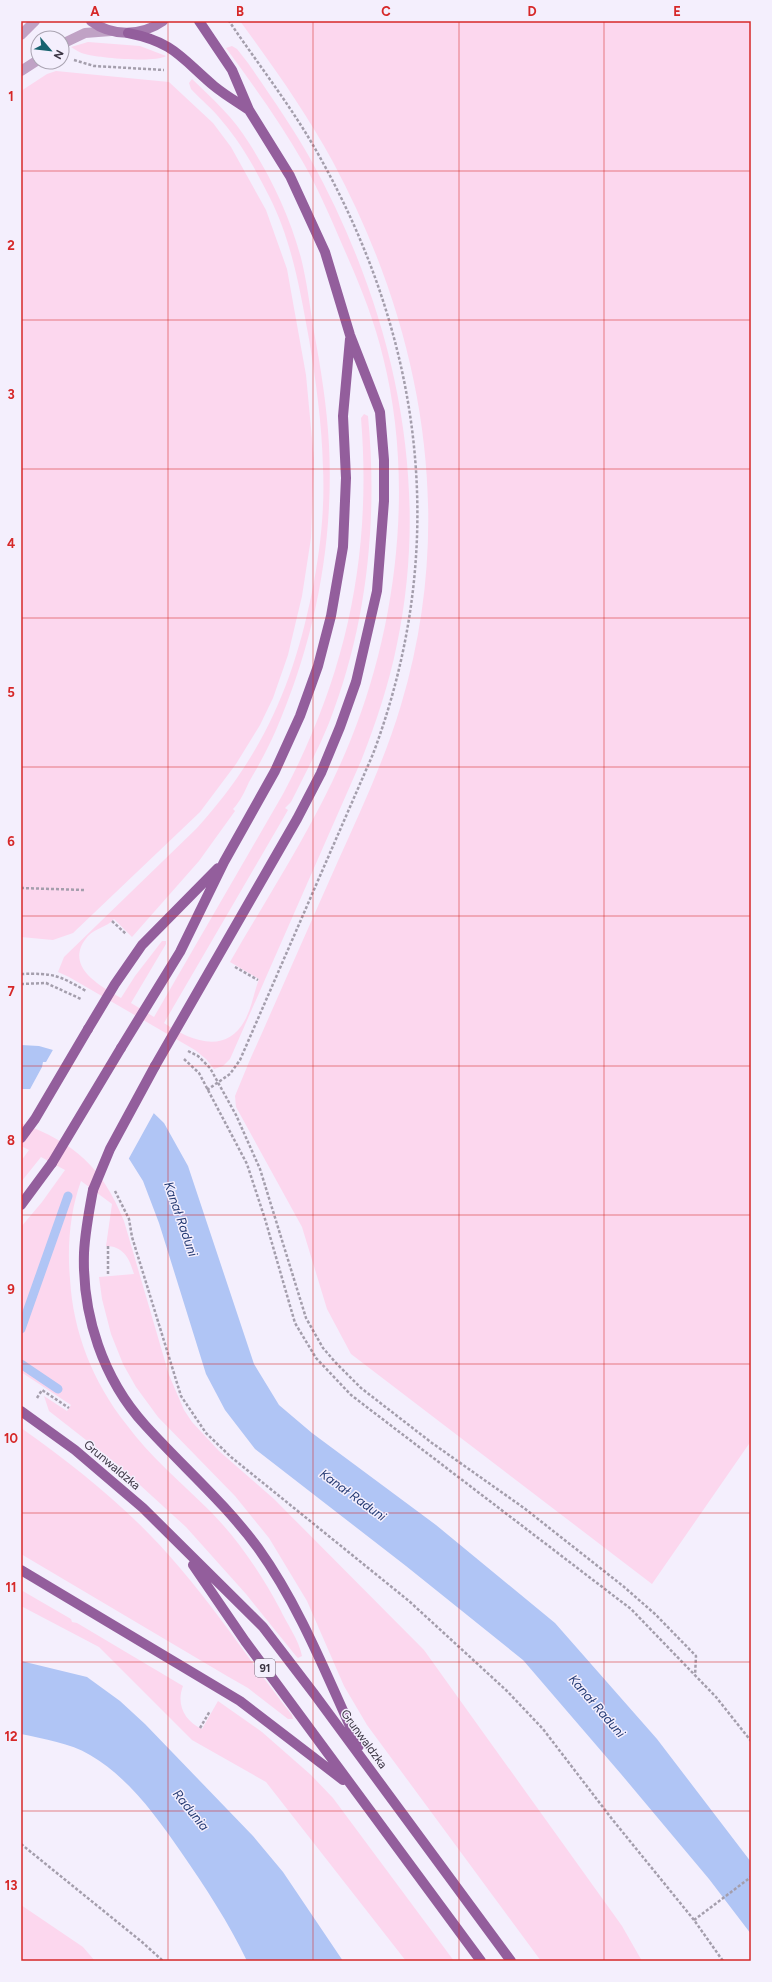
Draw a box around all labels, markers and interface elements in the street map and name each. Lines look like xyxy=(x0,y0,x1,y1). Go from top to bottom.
text: A xyxy=(90,4,100,19)
text: B xyxy=(236,4,244,19)
text: C xyxy=(381,4,391,19)
text: D xyxy=(527,4,537,19)
text: E xyxy=(673,4,681,19)
north arrow xyxy=(30,30,70,70)
text: N xyxy=(51,48,66,61)
text: 1 xyxy=(8,89,14,104)
text: 2 xyxy=(7,238,15,253)
text: 3 xyxy=(7,387,15,402)
text: 4 xyxy=(7,536,15,551)
text: 5 xyxy=(7,685,15,700)
text: 6 xyxy=(7,834,15,849)
text: 7 xyxy=(7,984,15,999)
text: 8 xyxy=(7,1133,15,1148)
water label: Kanał Raduni xyxy=(161,1180,201,1259)
text: 9 xyxy=(7,1282,15,1297)
text: 10 xyxy=(4,1431,18,1446)
street label: Grunwaldzka xyxy=(81,1437,143,1493)
water label: Kanał Raduni xyxy=(317,1466,390,1525)
text: 11 xyxy=(6,1580,16,1595)
road number: 91 xyxy=(255,1659,275,1677)
water label: Kanał Raduni xyxy=(566,1672,629,1741)
street label: Grunwaldzka xyxy=(338,1707,390,1771)
text: 12 xyxy=(4,1729,18,1744)
water label: Radunia xyxy=(170,1786,212,1834)
text: 13 xyxy=(5,1878,17,1893)

